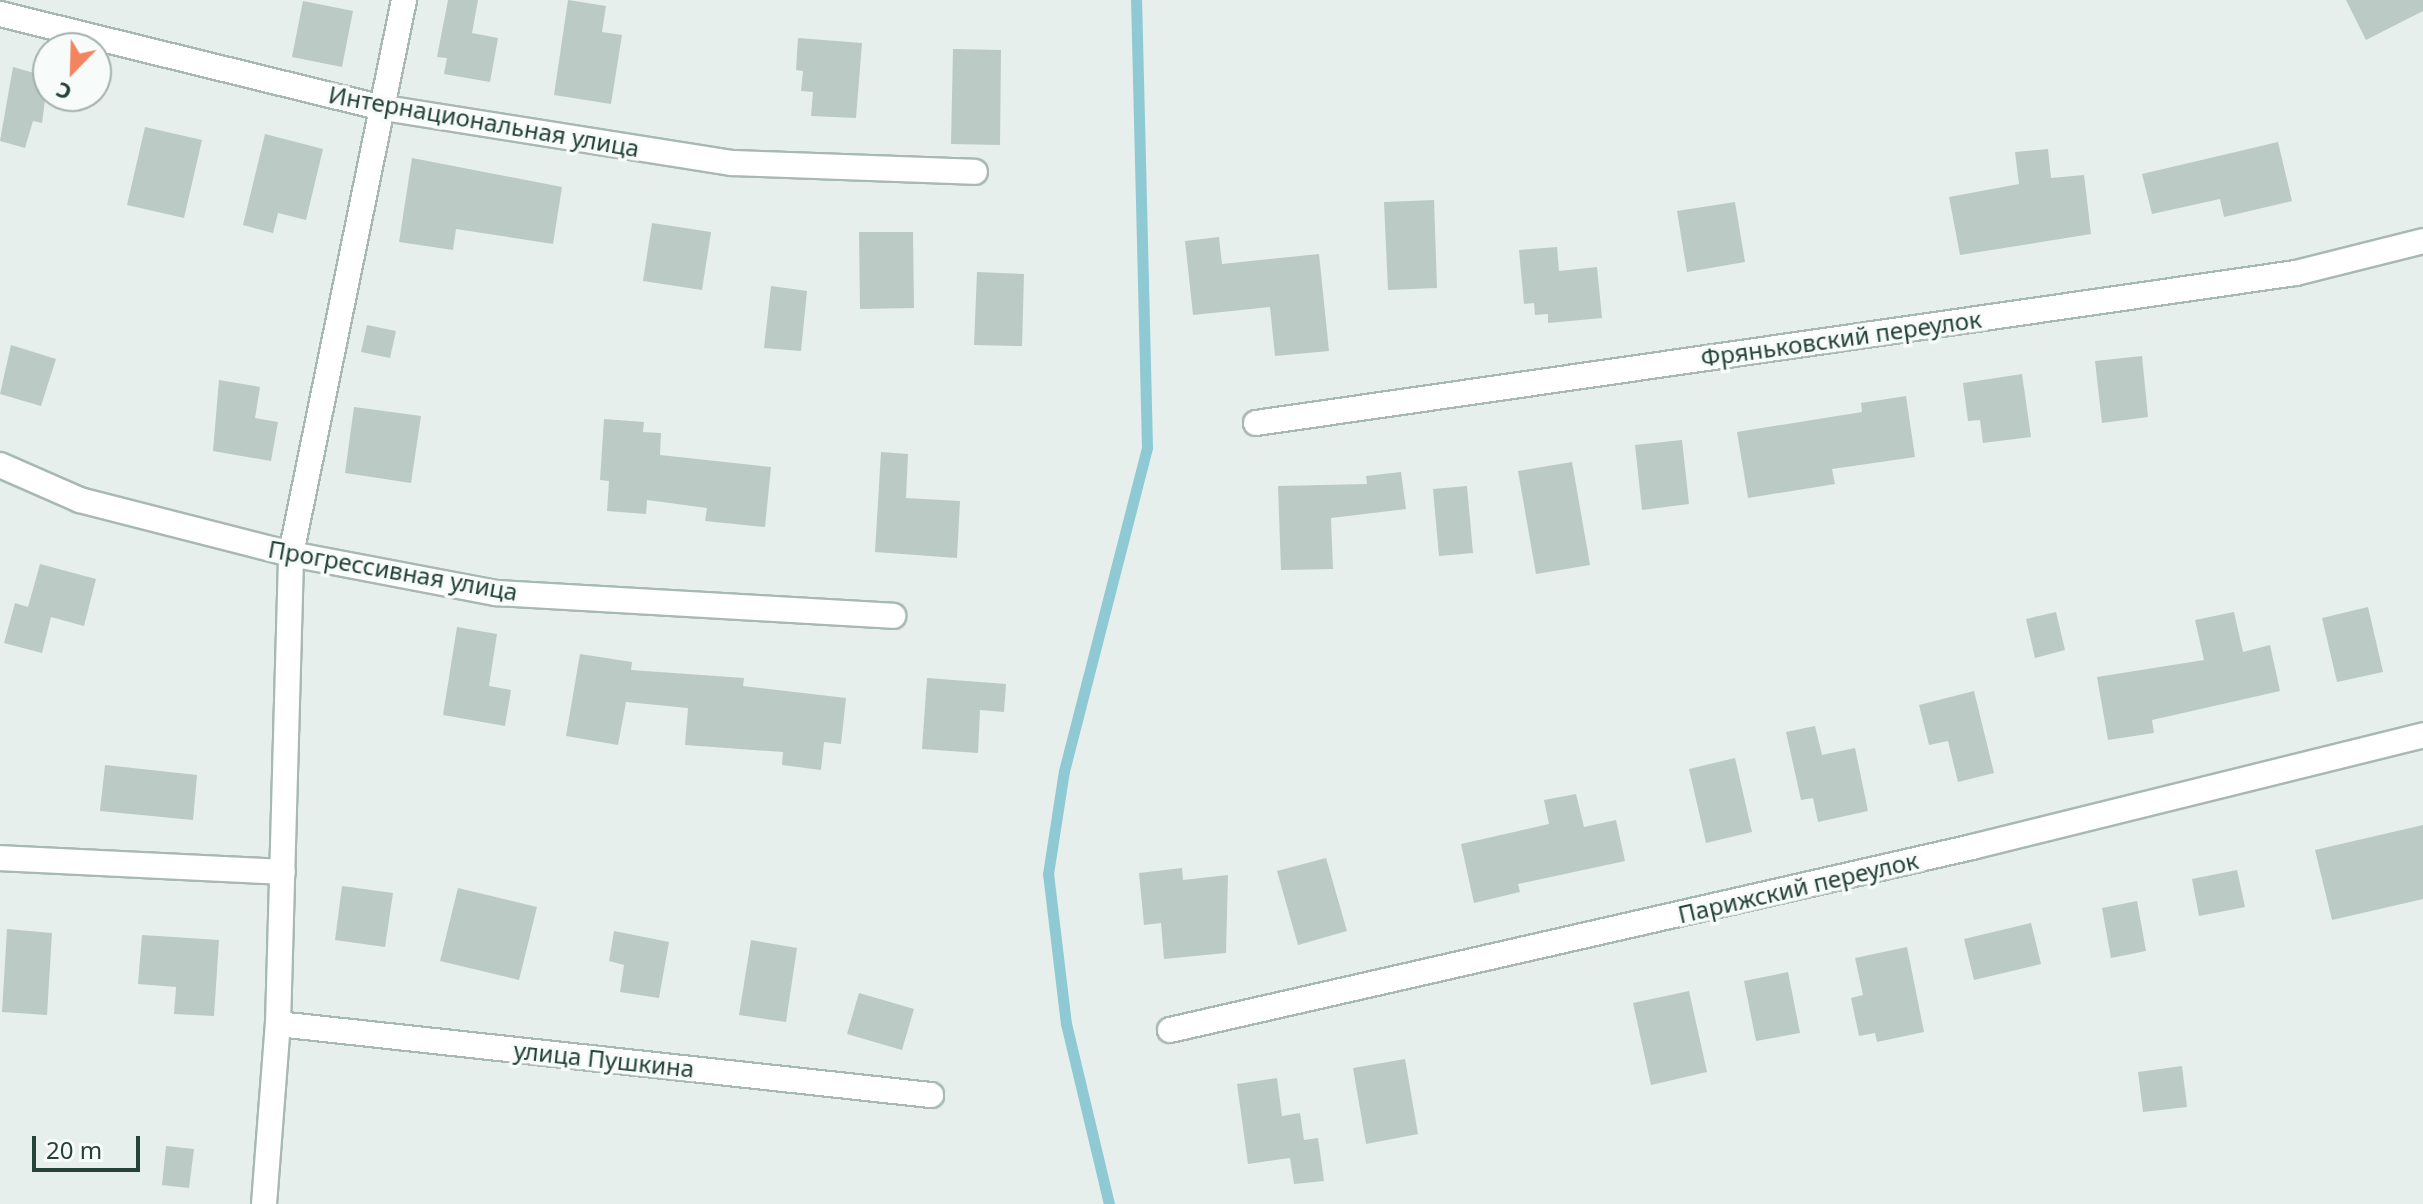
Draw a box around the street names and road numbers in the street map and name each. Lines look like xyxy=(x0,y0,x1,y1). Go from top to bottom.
street label: Интернациональная улица xyxy=(326,79,642,163)
street label: Фряньковский переулок xyxy=(1699,304,1983,372)
street label: Прогрессивная улица xyxy=(266,534,520,606)
street label: Парижский переулок xyxy=(1675,845,1921,929)
street label: улица Пушкина xyxy=(512,1035,696,1083)

